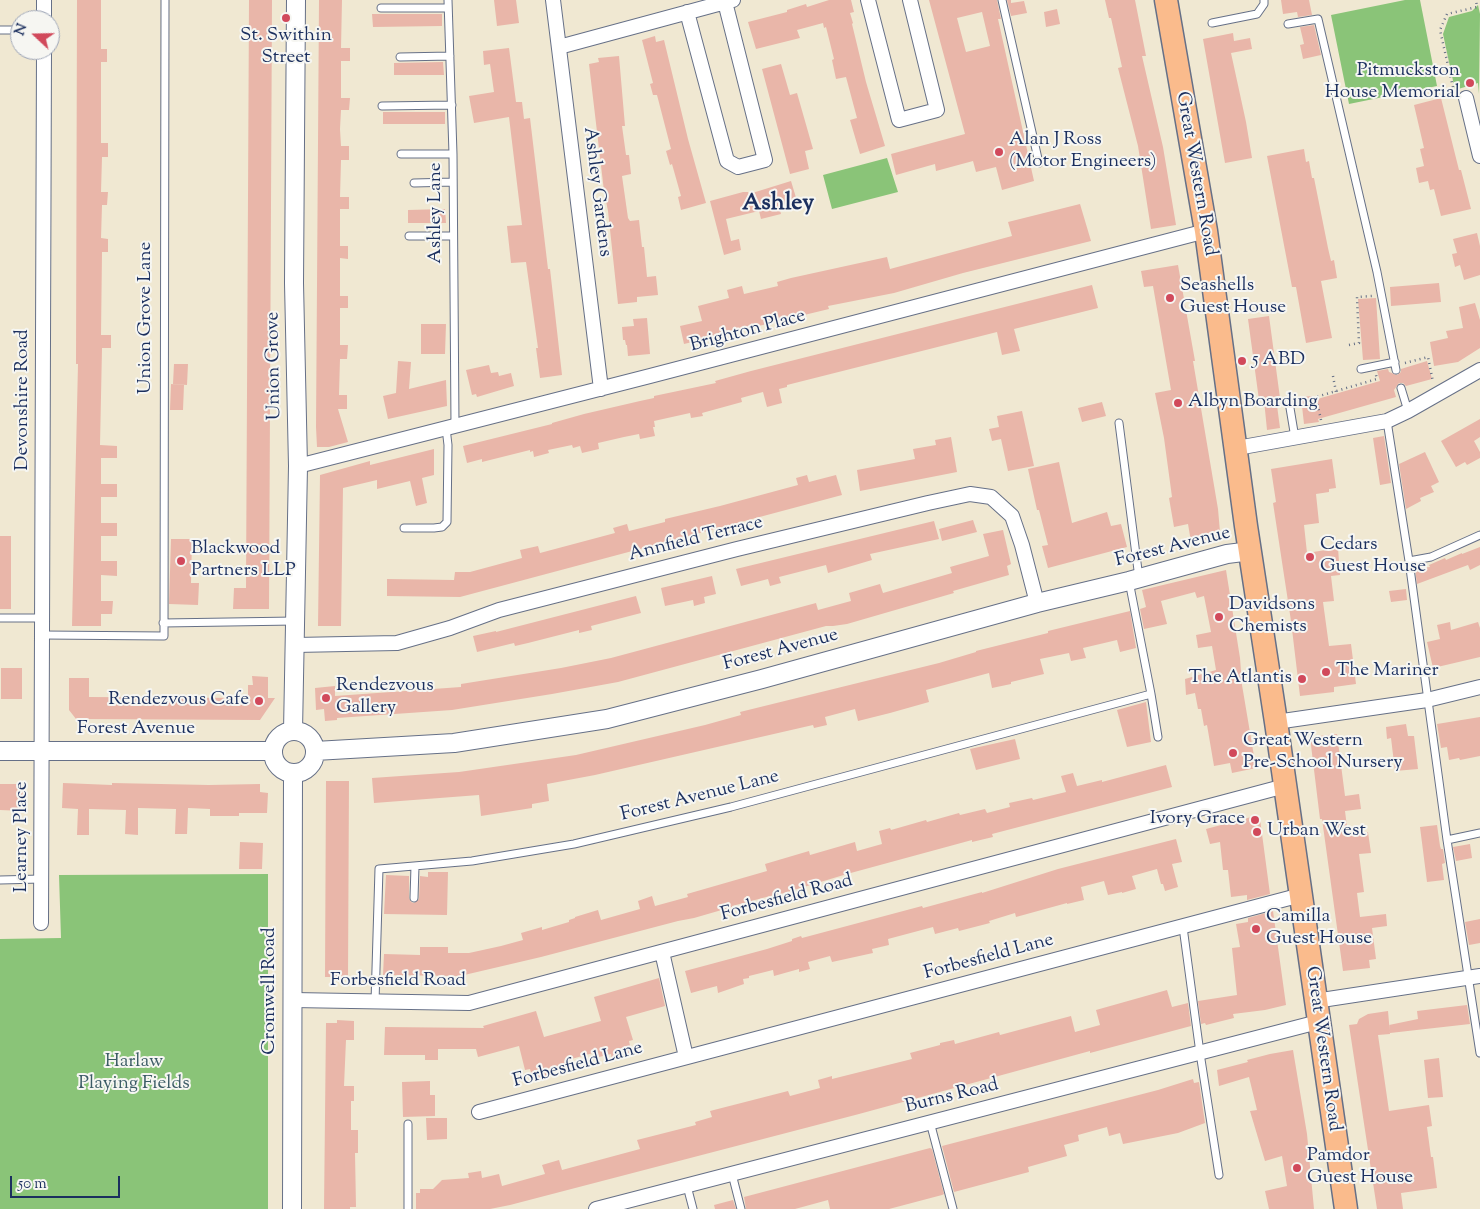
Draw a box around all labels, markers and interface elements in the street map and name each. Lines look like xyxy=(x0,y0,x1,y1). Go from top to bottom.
north arrow xyxy=(10,10,60,60)
marker: St. Swithin Street xyxy=(280,12,292,24)
text: N xyxy=(11,21,33,39)
place label: St. Swithin Street xyxy=(240,26,332,70)
place label: Pitmuckston House Memorial xyxy=(1325,61,1460,105)
marker: Pitmuckston House Memorial xyxy=(1464,77,1476,89)
street label: Great Western Road xyxy=(1169,90,1221,258)
street label: Ashley Gardens xyxy=(577,126,615,258)
place label: Alan J Ross (Motor Engineers) xyxy=(1009,130,1157,174)
marker: Alan J Ross (Motor Engineers) xyxy=(993,146,1005,158)
street label: Ashley Lane xyxy=(426,162,448,264)
district label: Ashley xyxy=(742,191,814,219)
street label: Union Grove Lane xyxy=(136,242,158,394)
place label: Seashells Guest House xyxy=(1180,276,1286,320)
marker: Seashells Guest House xyxy=(1164,292,1176,304)
street label: Brighton Place xyxy=(688,306,808,358)
street label: Union Grove xyxy=(263,312,287,420)
street label: Devonshire Road xyxy=(13,329,35,471)
place label: 5 ABD xyxy=(1252,350,1305,372)
marker: 5 ABD xyxy=(1236,355,1248,367)
place label: Albyn Boarding xyxy=(1188,392,1318,414)
marker: Albyn Boarding xyxy=(1172,397,1184,409)
street label: Annfield Terrace xyxy=(627,512,765,568)
street label: Forest Avenue xyxy=(1113,523,1233,573)
place label: Cedars Guest House xyxy=(1320,535,1426,579)
place label: Blackwood Partners LLP xyxy=(191,539,296,583)
marker: Cedars Guest House xyxy=(1304,551,1316,563)
marker: Blackwood Partners LLP xyxy=(175,555,187,567)
place label: Davidsons Chemists xyxy=(1229,595,1315,639)
marker: Davidsons Chemists xyxy=(1213,611,1225,623)
street label: Forest Avenue xyxy=(721,625,841,677)
place label: The Mariner xyxy=(1336,661,1439,683)
marker: The Mariner xyxy=(1320,666,1332,678)
place label: The Atlantis xyxy=(1189,668,1292,690)
marker: The Atlantis xyxy=(1296,673,1308,685)
place label: Rendezvous Gallery xyxy=(336,676,434,720)
place label: Rendezvous Cafe xyxy=(108,690,249,712)
marker: Rendezvous Gallery xyxy=(320,692,332,704)
marker: Rendezvous Cafe xyxy=(253,695,265,707)
street label: Forest Avenue xyxy=(77,719,195,741)
place label: Great Western Pre-School Nursery xyxy=(1243,731,1403,775)
marker: Great Western Pre-School Nursery xyxy=(1227,747,1239,759)
street label: Forest Avenue Lane xyxy=(619,766,781,828)
street label: Learney Place xyxy=(12,782,34,892)
place label: Ivory Grace xyxy=(1150,809,1245,831)
marker: Ivory Grace xyxy=(1249,814,1261,826)
place label: Urban West xyxy=(1267,821,1366,843)
marker: Urban West xyxy=(1251,826,1263,838)
street label: Forbesfield Road xyxy=(718,870,856,928)
place label: Camilla Guest House xyxy=(1266,907,1372,951)
marker: Camilla Guest House xyxy=(1250,923,1262,935)
street label: Cromwell Road xyxy=(260,927,282,1055)
street label: Forbesfield Lane xyxy=(922,930,1056,986)
street label: Great Western Road xyxy=(1299,965,1345,1133)
street label: Forbesfield Road xyxy=(330,971,466,993)
street label: Forbesfield Lane xyxy=(511,1038,645,1094)
park label: Harlaw Playing Fields xyxy=(78,1052,190,1096)
street label: Burns Road xyxy=(903,1074,1001,1120)
place label: Pamdor Guest House xyxy=(1307,1146,1413,1190)
marker: Pamdor Guest House xyxy=(1291,1162,1303,1174)
scale bar xyxy=(12,1166,122,1198)
text: 50 m xyxy=(18,1174,47,1195)

